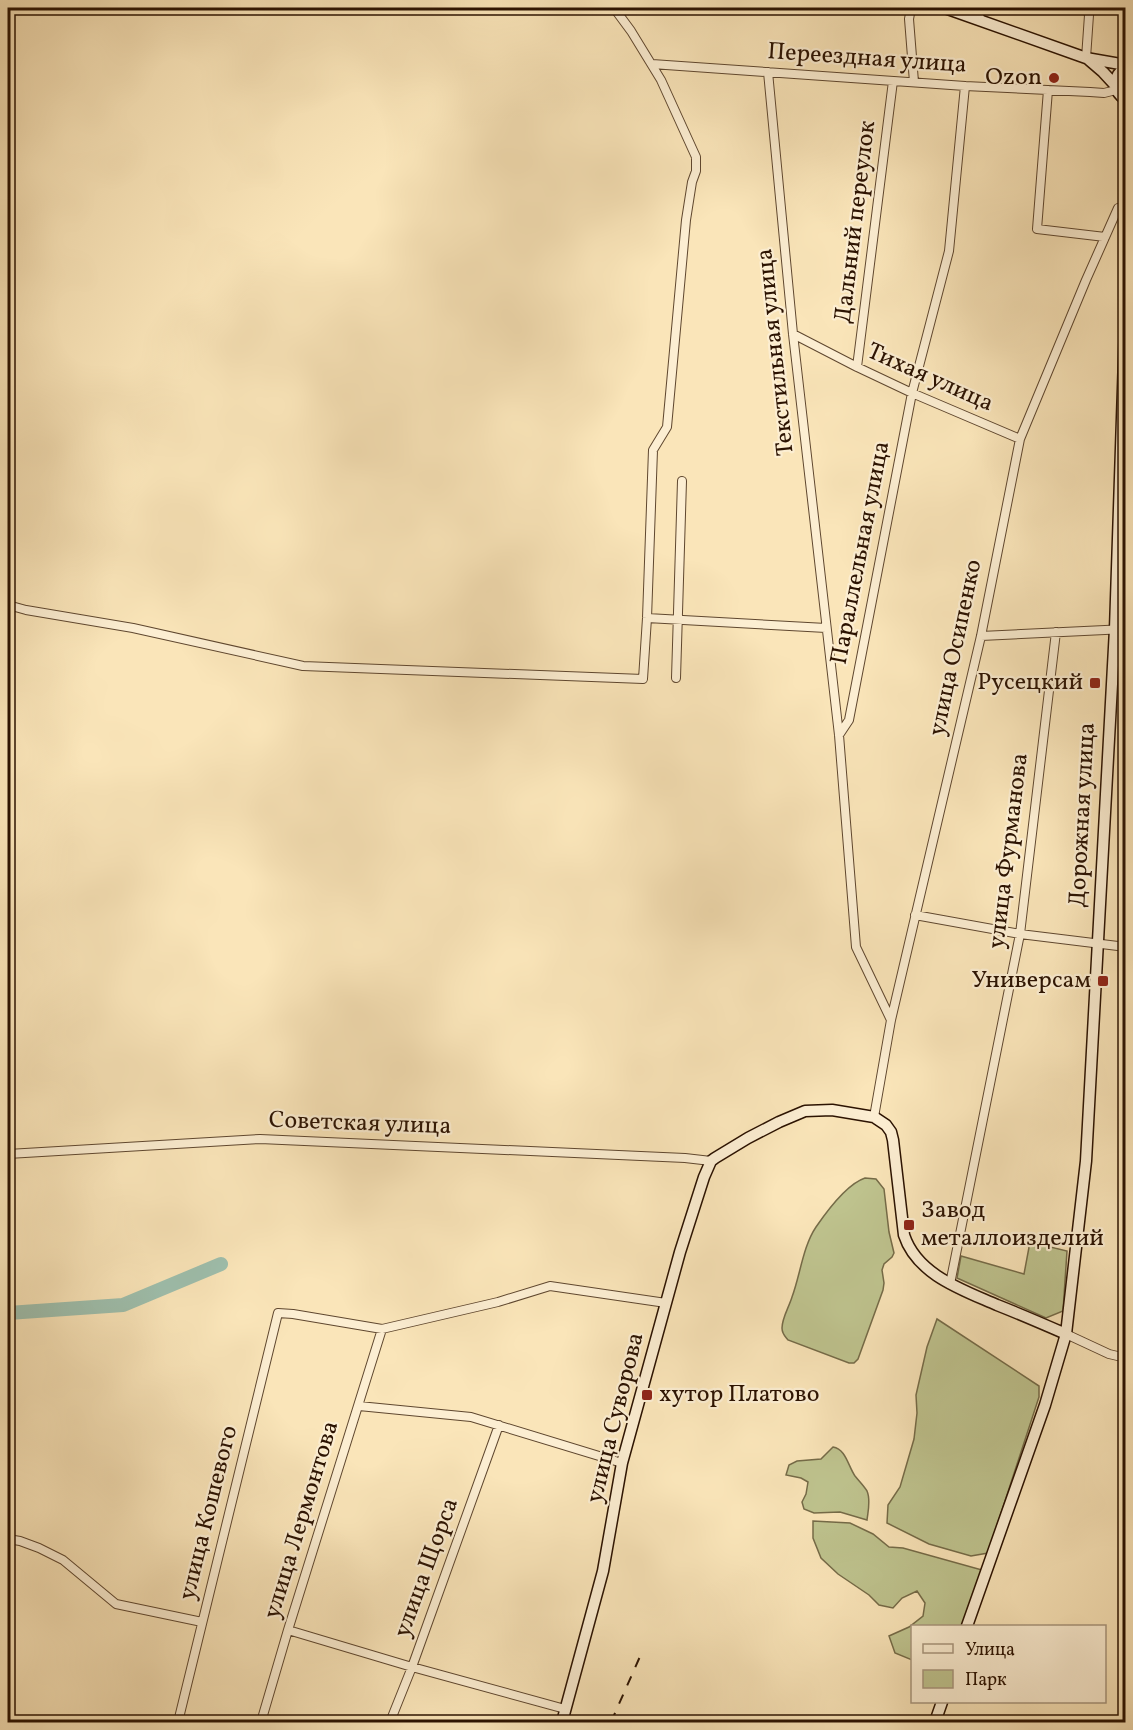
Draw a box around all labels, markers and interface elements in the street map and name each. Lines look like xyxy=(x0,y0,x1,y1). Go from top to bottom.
street label: Переездная улица xyxy=(766,35,968,83)
place label: Ozon xyxy=(985,61,1042,95)
marker: Ozon xyxy=(1047,71,1061,85)
street label: Дальний переулок xyxy=(827,119,885,325)
street label: Текстильная улица xyxy=(748,247,804,457)
street label: Тихая улица xyxy=(861,335,999,421)
street label: Параллельная улица xyxy=(823,438,899,668)
street label: улица Осипенко xyxy=(921,557,991,739)
place label: Русецкий xyxy=(977,666,1083,700)
marker: Русецкий xyxy=(1088,676,1102,690)
street label: Дорожная улица xyxy=(1061,722,1105,908)
street label: улица Фурманова xyxy=(980,751,1038,951)
place label: Универсам xyxy=(971,964,1091,998)
marker: Универсам xyxy=(1096,974,1110,988)
street label: Советская улица xyxy=(268,1104,452,1144)
place label: Завод металлоизделий xyxy=(921,1194,1104,1256)
marker: Завод металлоизделий xyxy=(902,1218,916,1232)
street label: улица Суворова xyxy=(578,1329,654,1507)
place label: хутор Платово xyxy=(659,1378,819,1412)
marker: хутор Платово xyxy=(640,1388,654,1402)
street label: улица Лермонтова xyxy=(256,1417,348,1623)
street label: улица Кошевого xyxy=(171,1422,247,1604)
street label: улица Щорса xyxy=(386,1494,468,1642)
legend xyxy=(911,1625,1106,1703)
text: Улица xyxy=(965,1638,1015,1663)
text: Парк xyxy=(965,1668,1007,1693)

